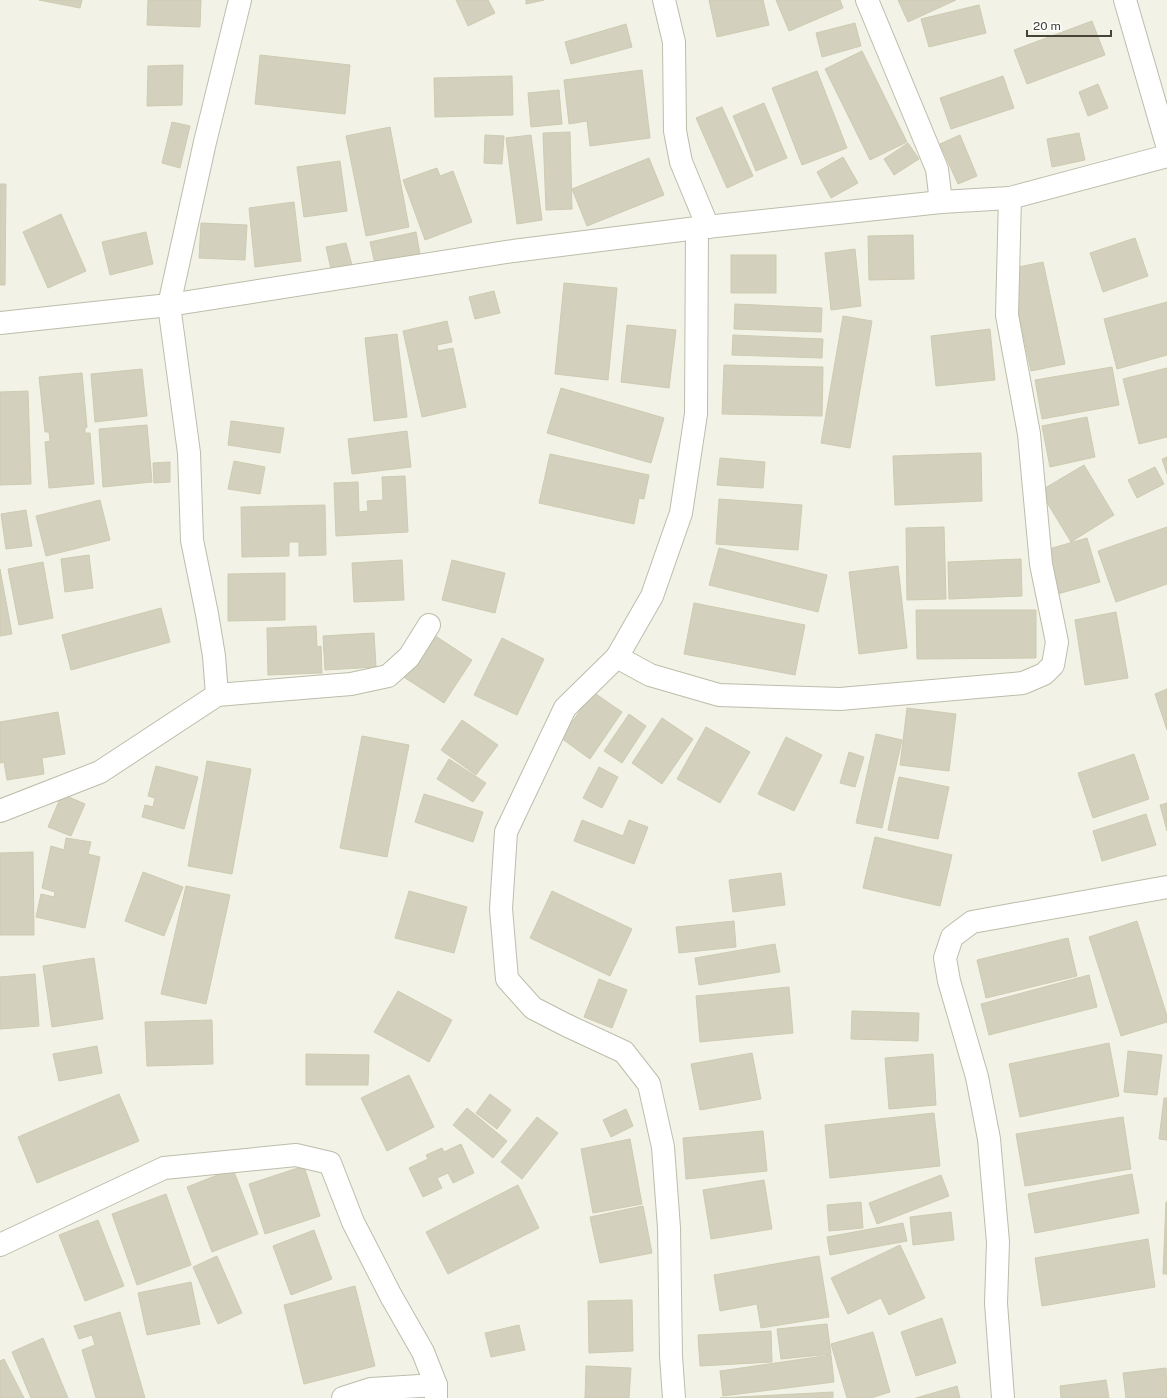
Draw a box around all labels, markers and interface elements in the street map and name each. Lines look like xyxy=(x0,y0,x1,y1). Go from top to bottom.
scale bar xyxy=(1027,12,1111,38)
text: 20 m xyxy=(1033,19,1061,33)

